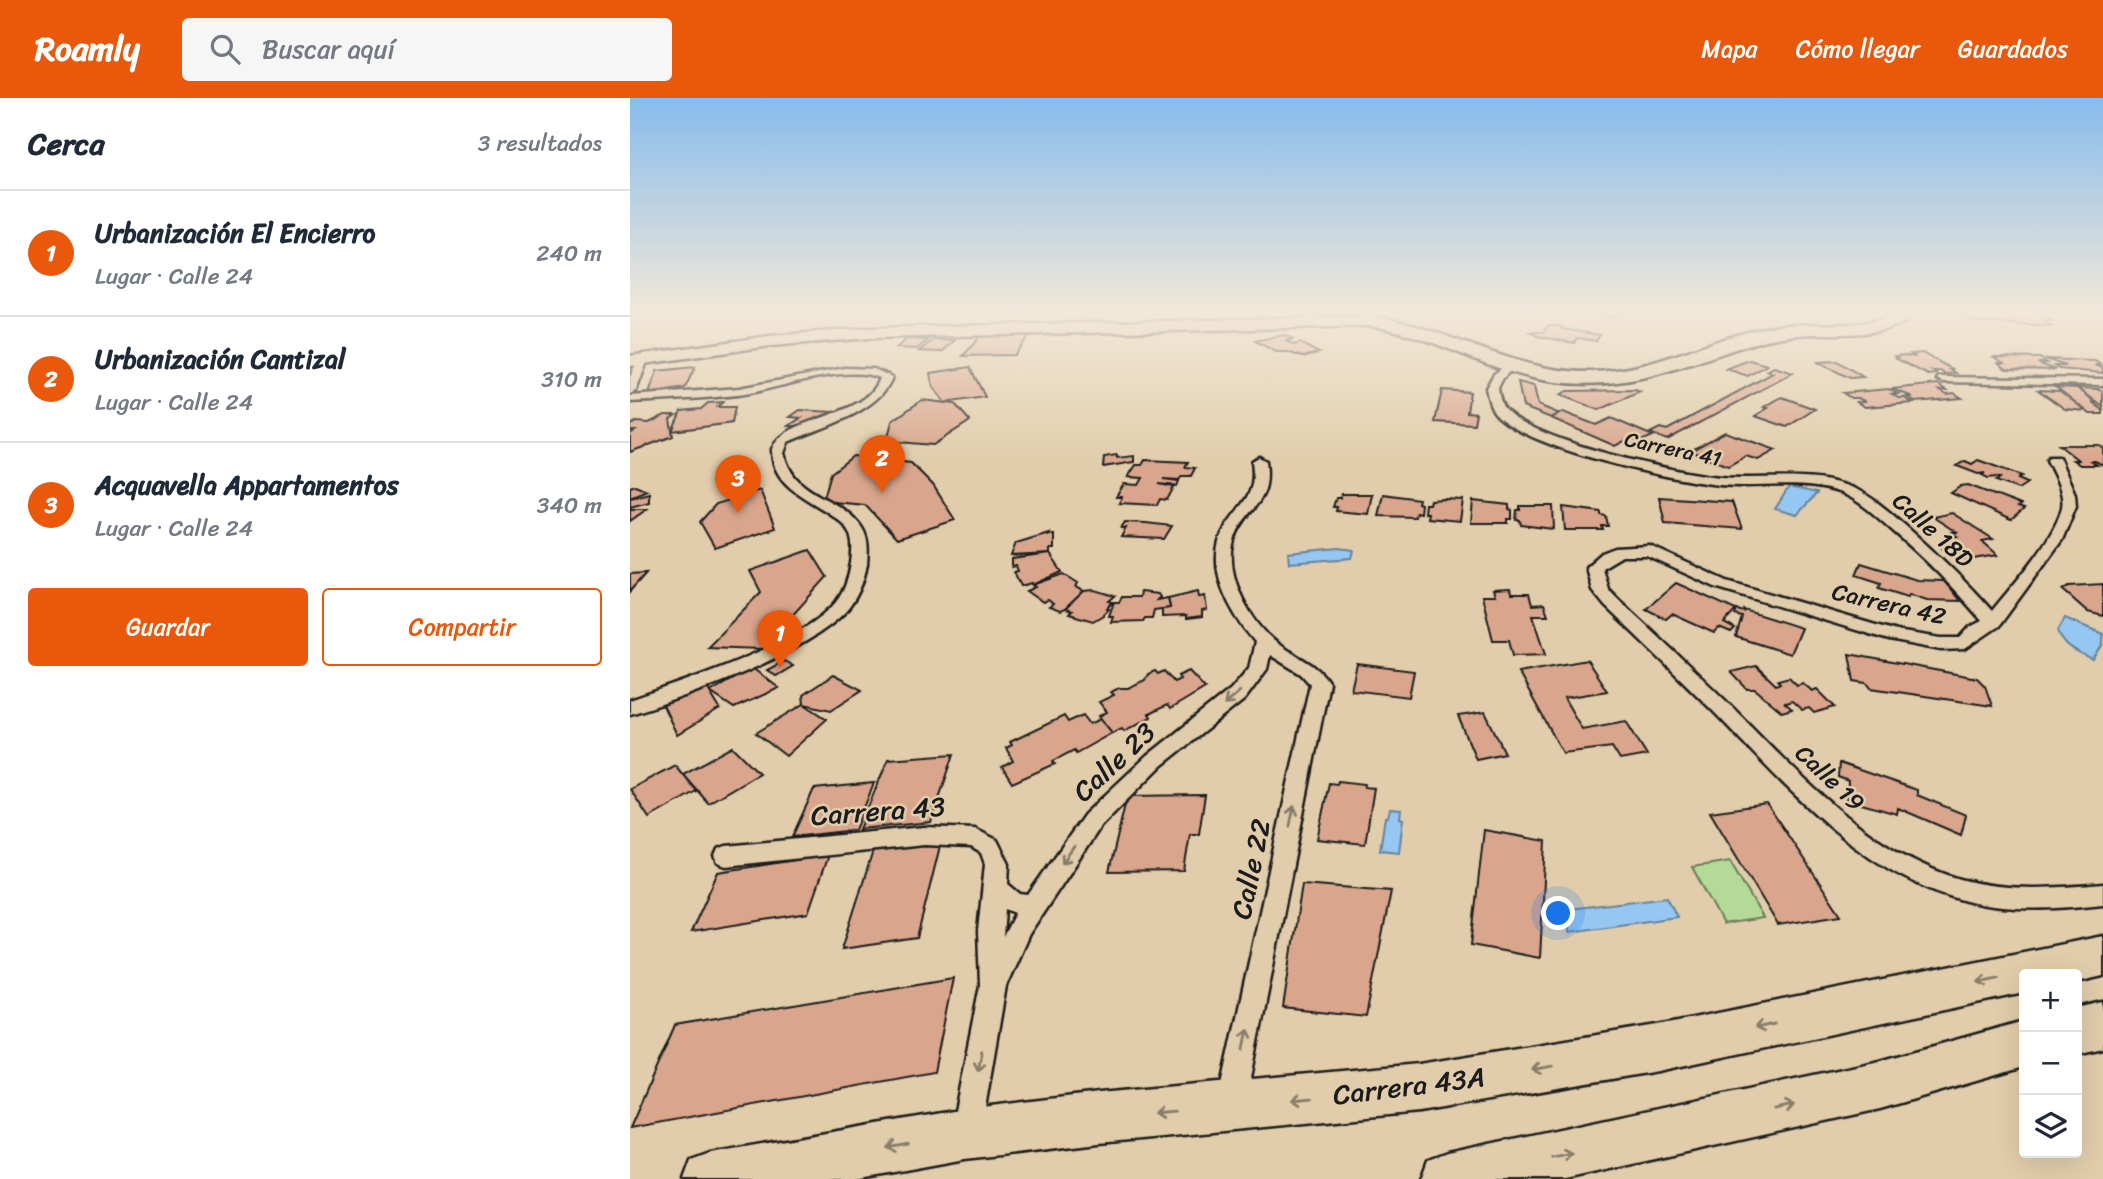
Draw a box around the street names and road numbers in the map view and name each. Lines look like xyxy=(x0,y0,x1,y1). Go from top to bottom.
street label: Carrera 41 xyxy=(1621,420,1725,478)
street label: Calle 18D xyxy=(1882,481,1984,579)
street label: Carrera 42 xyxy=(1828,570,1950,638)
street label: Calle 23 xyxy=(1060,710,1168,814)
street label: Calle 19 xyxy=(1785,734,1875,822)
street label: Carrera 43 xyxy=(809,782,947,840)
street label: Calle 22 xyxy=(1216,814,1286,924)
street label: Carrera 43A xyxy=(1330,1052,1488,1120)

